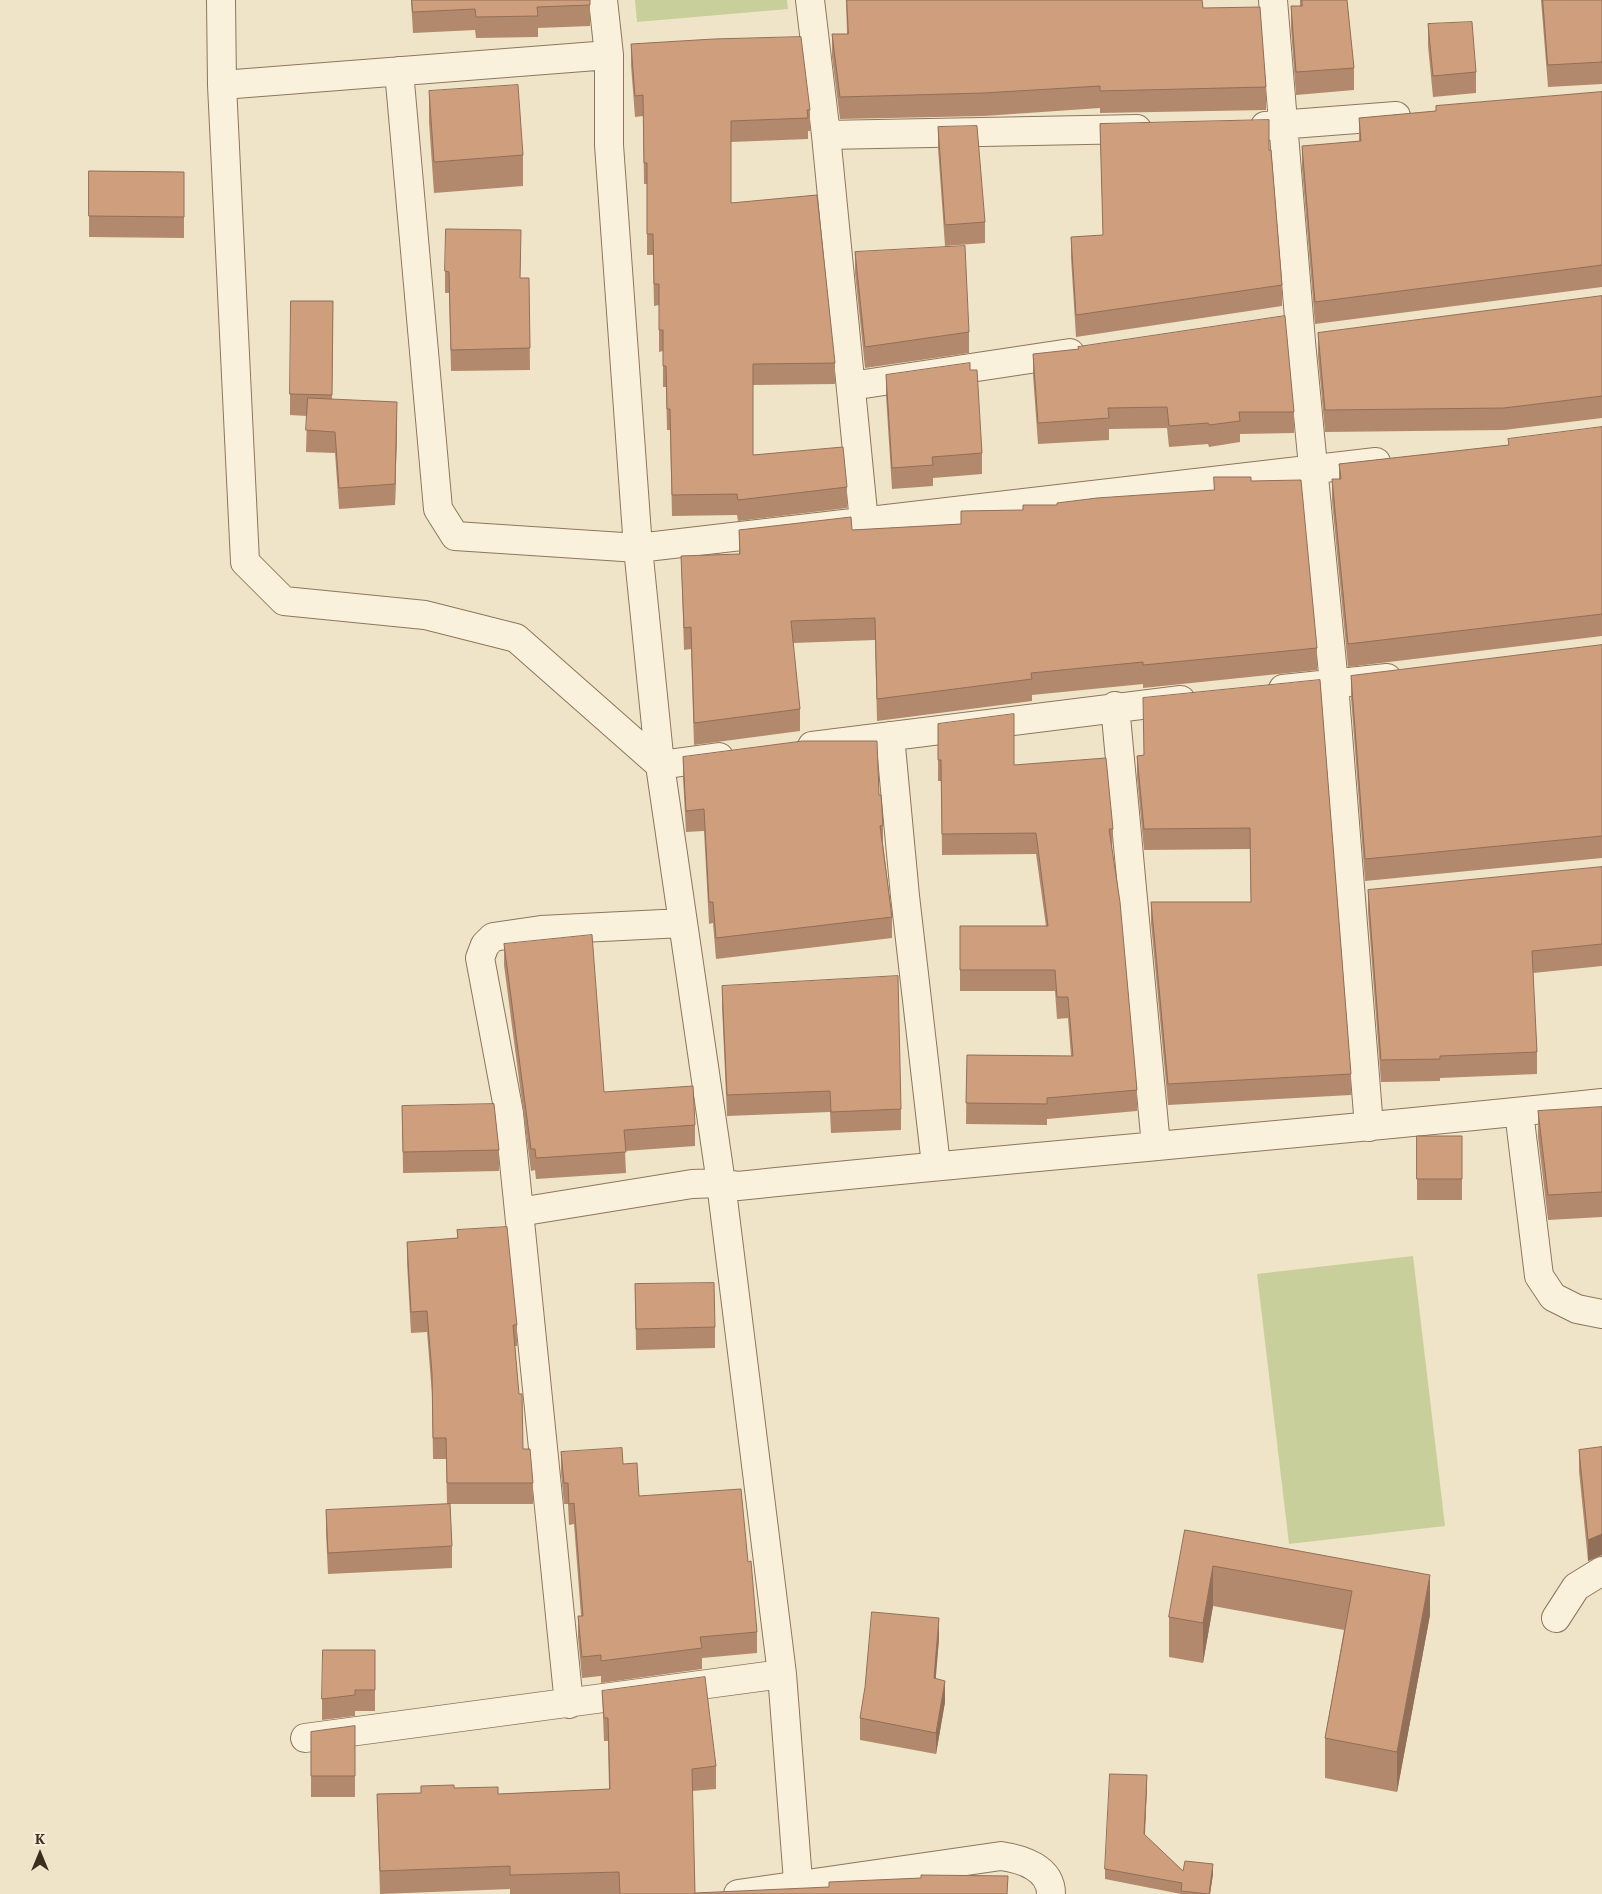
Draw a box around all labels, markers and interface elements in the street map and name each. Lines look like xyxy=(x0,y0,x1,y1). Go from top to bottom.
north arrow xyxy=(15,1829,65,1879)
text: K xyxy=(35,1829,45,1848)

